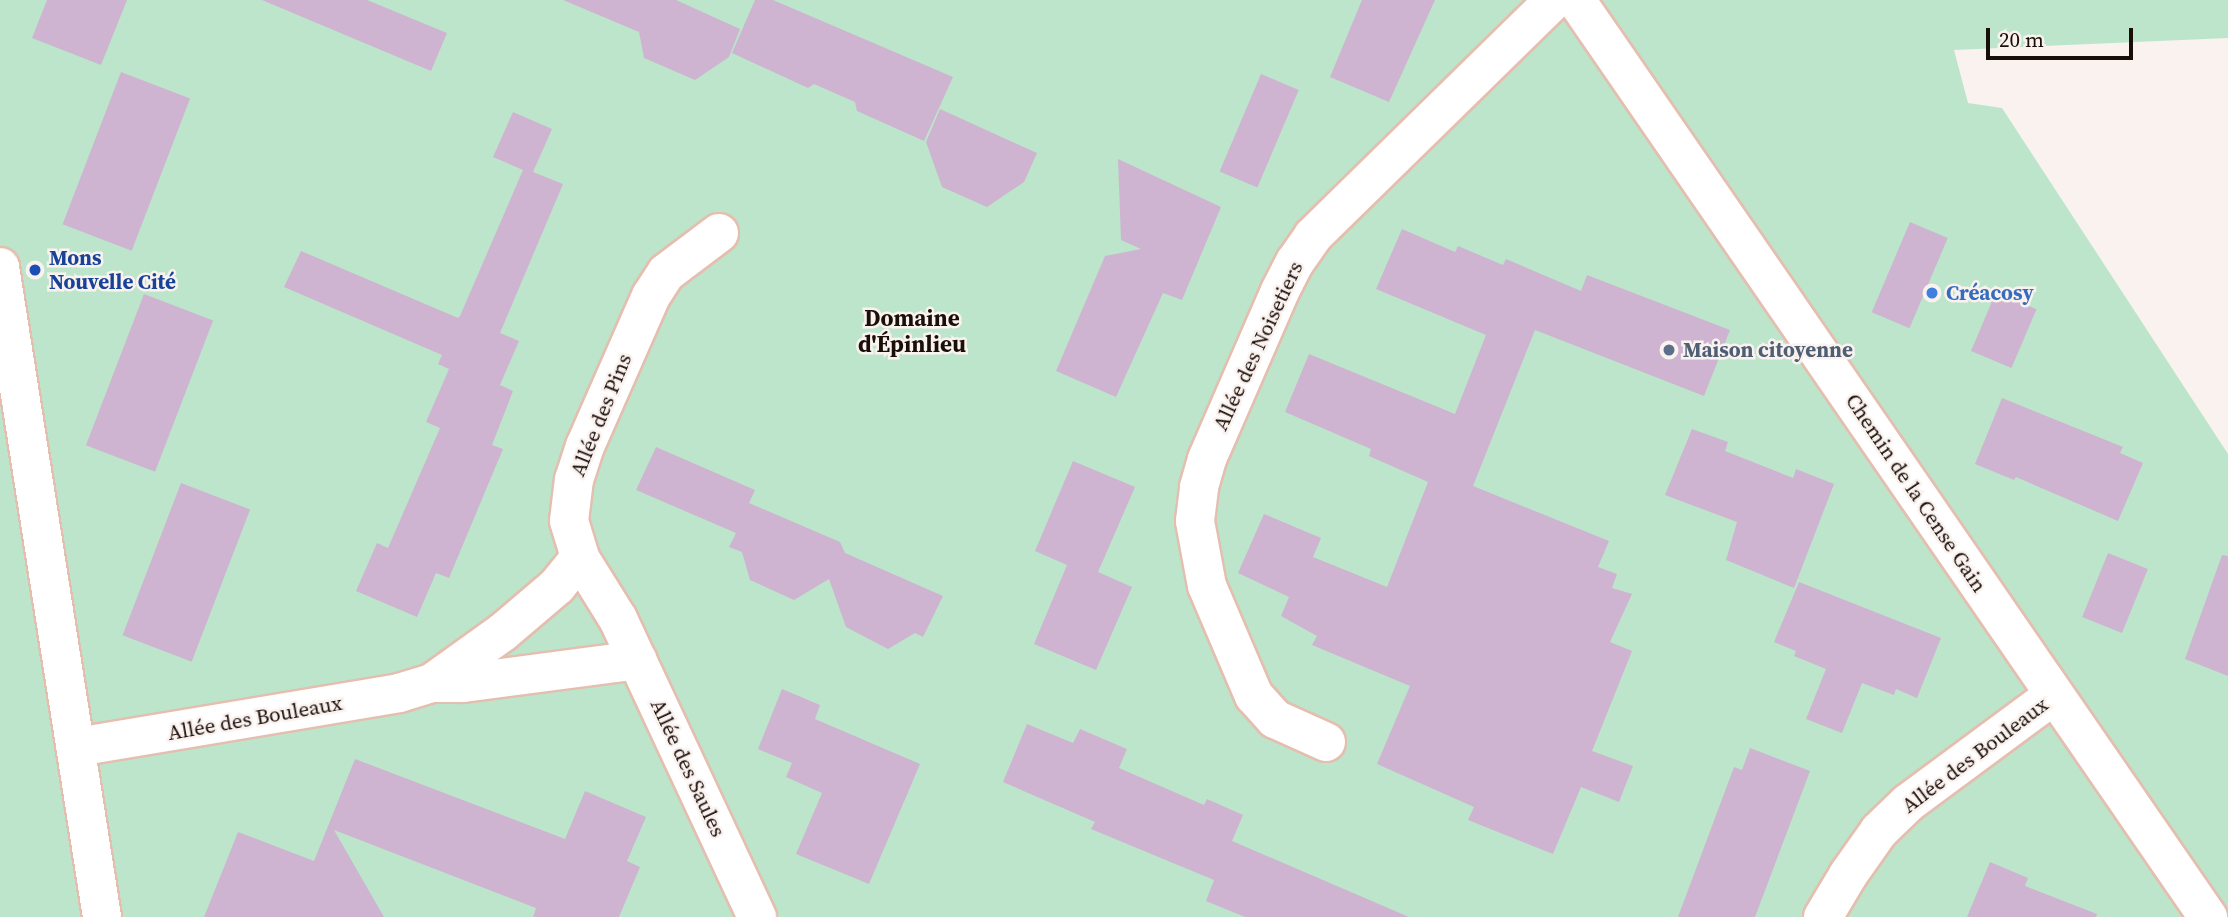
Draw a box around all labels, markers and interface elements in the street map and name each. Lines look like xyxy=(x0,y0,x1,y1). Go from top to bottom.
scale bar xyxy=(1990,14,2137,58)
text: 20 m xyxy=(1999,25,2044,54)
place label: Mons Nouvelle Cité xyxy=(49,245,176,295)
street label: Allée des Noisetiers xyxy=(1208,257,1308,435)
marker: Mons Nouvelle Cité xyxy=(27,262,43,278)
place label: Créacosy xyxy=(1946,280,2034,306)
marker: Créacosy xyxy=(1924,285,1940,301)
district label: Domaine d'Épinlieu xyxy=(858,304,966,358)
place label: Maison citoyenne xyxy=(1683,337,1853,363)
marker: Maison citoyenne xyxy=(1661,342,1677,358)
street label: Allée des Pins xyxy=(565,350,637,480)
street label: Chemin de la Cense Gain xyxy=(1840,389,1992,597)
street label: Allée des Bouleaux xyxy=(166,690,344,746)
street label: Allée des Bouleaux xyxy=(1897,692,2053,818)
street label: Allée des Saules xyxy=(645,695,731,841)

